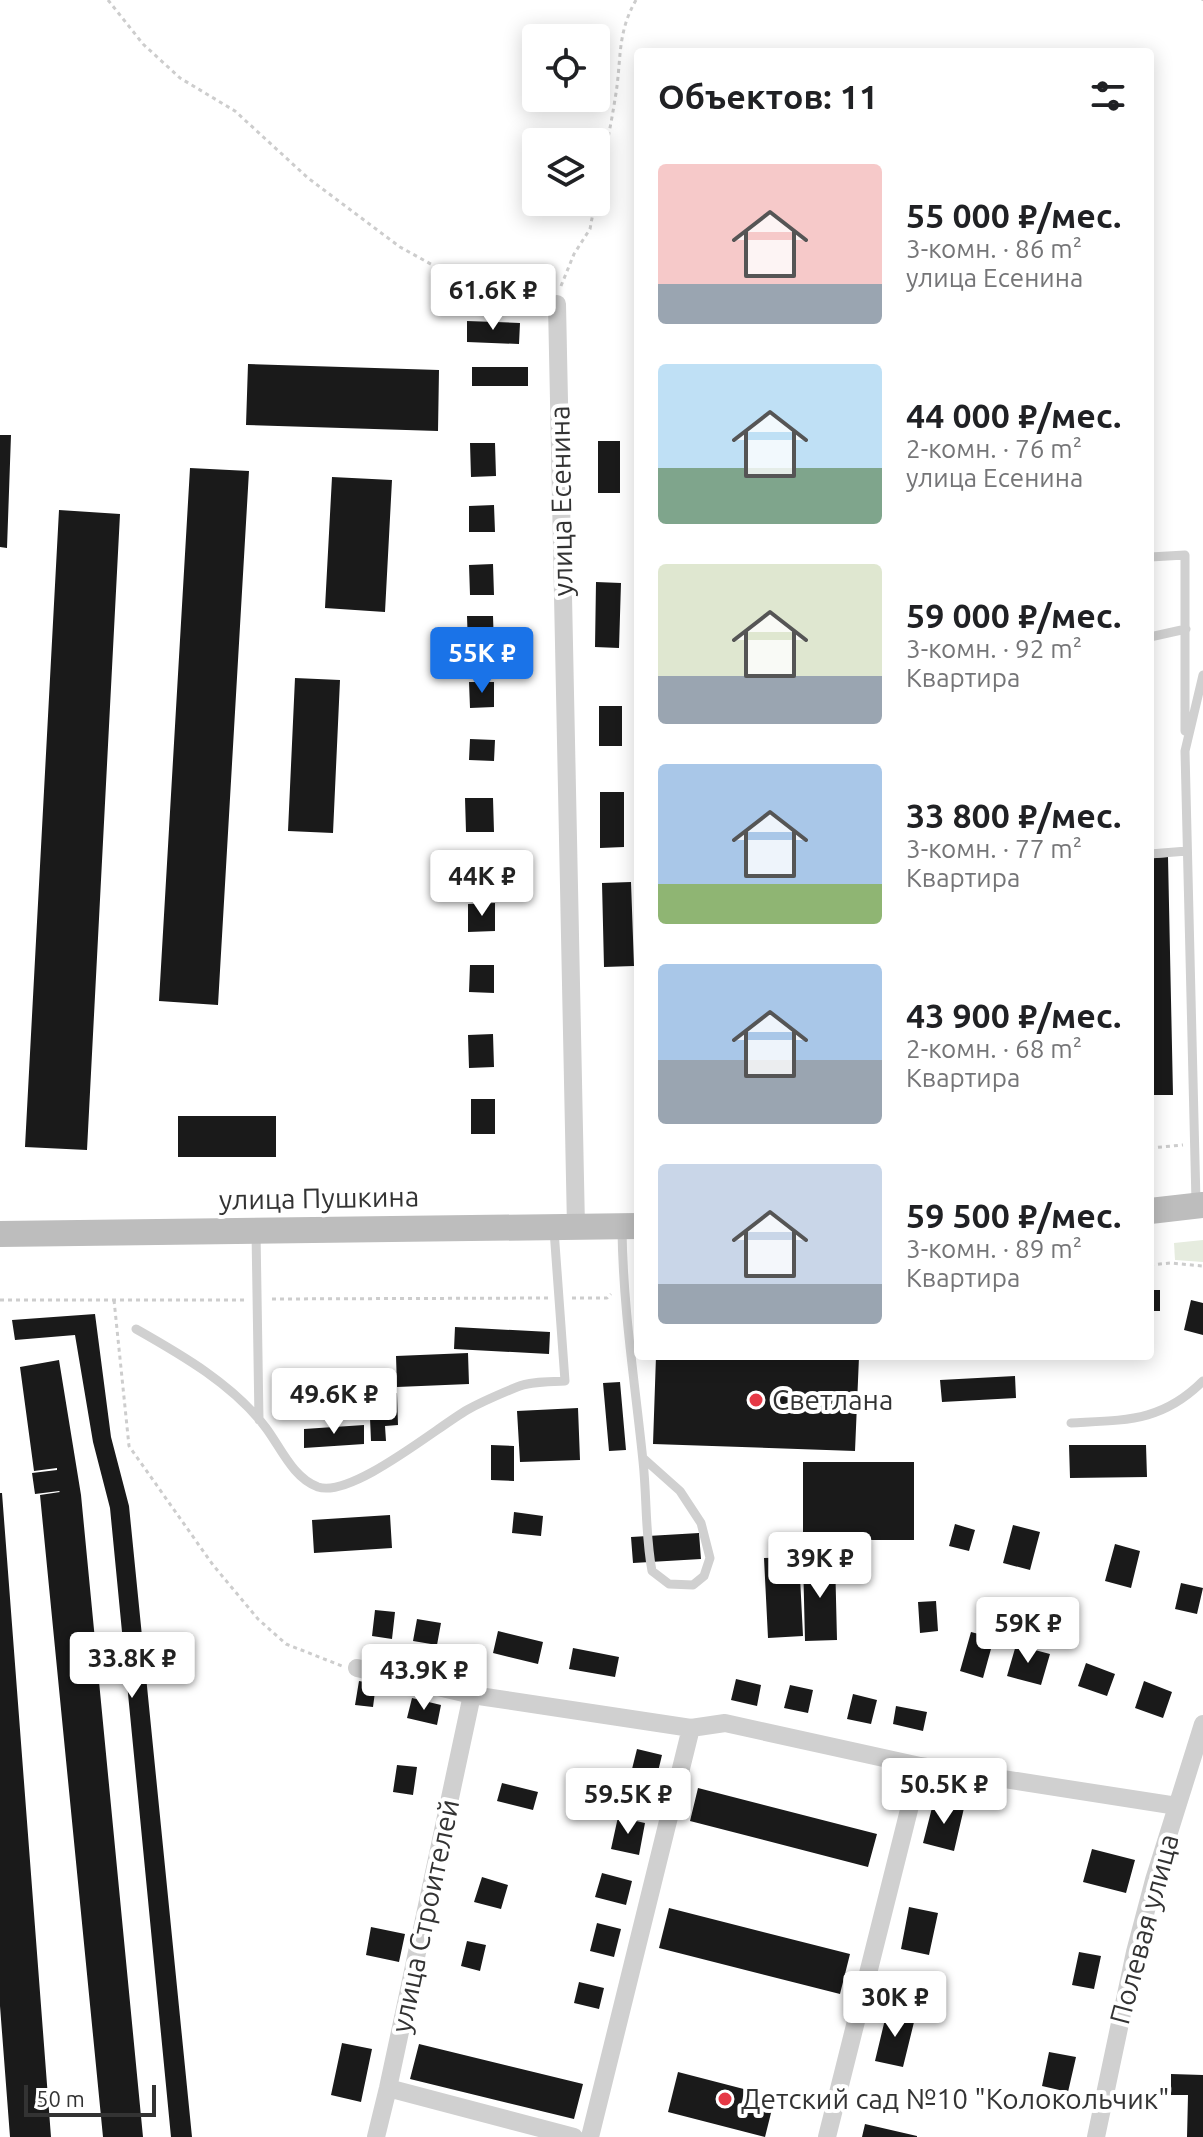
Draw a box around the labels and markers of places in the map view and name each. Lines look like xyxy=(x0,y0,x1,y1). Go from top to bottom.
pin: 61.6K ₽ xyxy=(419,264,567,332)
pin: 55K ₽ xyxy=(426,627,538,695)
pin: 44K ₽ xyxy=(426,850,538,918)
pin: 49.6K ₽ xyxy=(260,1368,408,1436)
place label: Светлана xyxy=(772,1384,893,1415)
marker: Светлана xyxy=(747,1391,765,1409)
pin: 39K ₽ xyxy=(764,1532,876,1600)
pin: 59K ₽ xyxy=(972,1597,1084,1665)
pin: 33.8K ₽ xyxy=(58,1632,206,1700)
pin: 43.9K ₽ xyxy=(350,1644,498,1712)
pin: 50.5K ₽ xyxy=(870,1758,1018,1826)
pin: 59.5K ₽ xyxy=(554,1768,702,1836)
pin: 30K ₽ xyxy=(839,1971,951,2039)
place label: Детский сад №10 "Колокольчик" xyxy=(741,2083,1170,2114)
marker: Детский сад №10 "Колокольчик" xyxy=(716,2090,734,2108)

